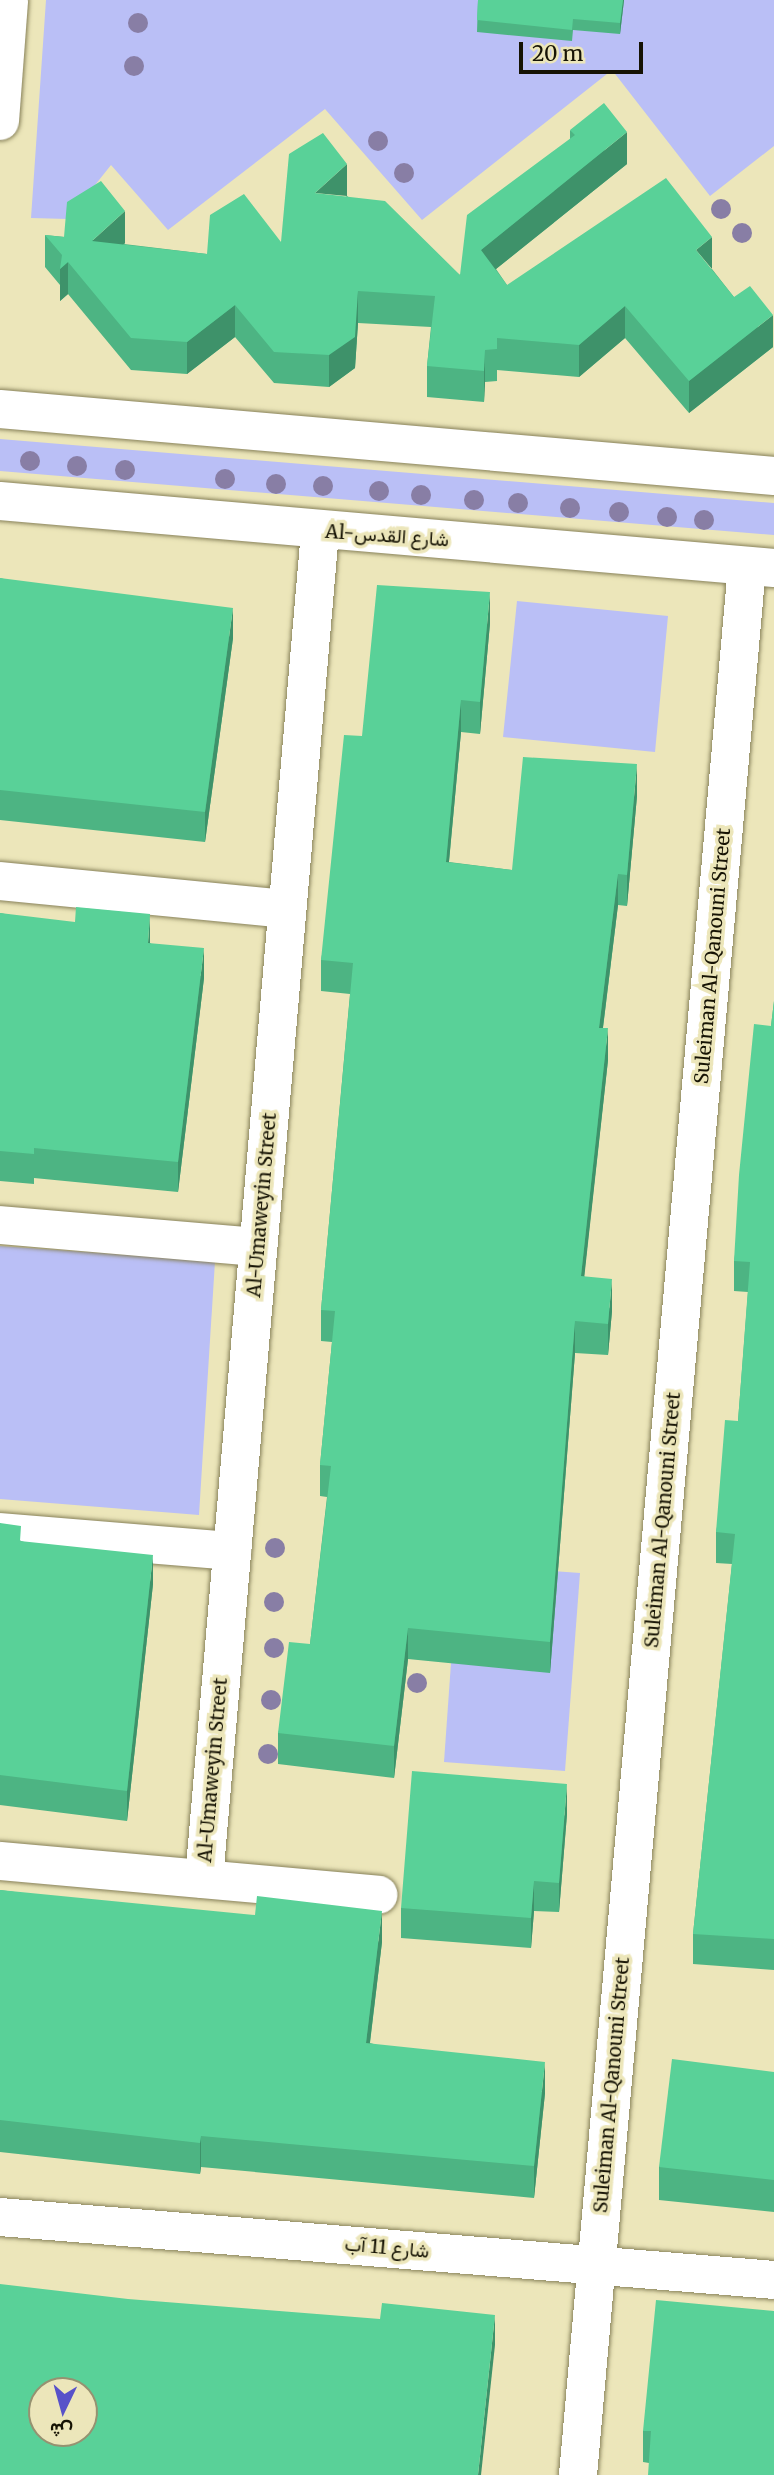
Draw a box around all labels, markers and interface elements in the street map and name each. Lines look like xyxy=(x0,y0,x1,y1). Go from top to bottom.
scale bar xyxy=(522,28,646,72)
text: 20 m xyxy=(532,40,583,67)
street label: Al-شارع القدس xyxy=(324,520,450,552)
street label: Suleiman Al-Qanouni Street xyxy=(690,827,736,1085)
street label: Al-Umaweyin Street xyxy=(243,1112,281,1298)
street label: Suleiman Al-Qanouni Street xyxy=(640,1391,686,1649)
street label: Al-Umaweyin Street xyxy=(194,1677,232,1863)
street label: Suleiman Al-Qanouni Street xyxy=(589,1956,635,2214)
street label: شارع 11 آب xyxy=(344,2233,430,2263)
north arrow xyxy=(28,2377,98,2447)
text: ش xyxy=(49,2418,74,2444)

